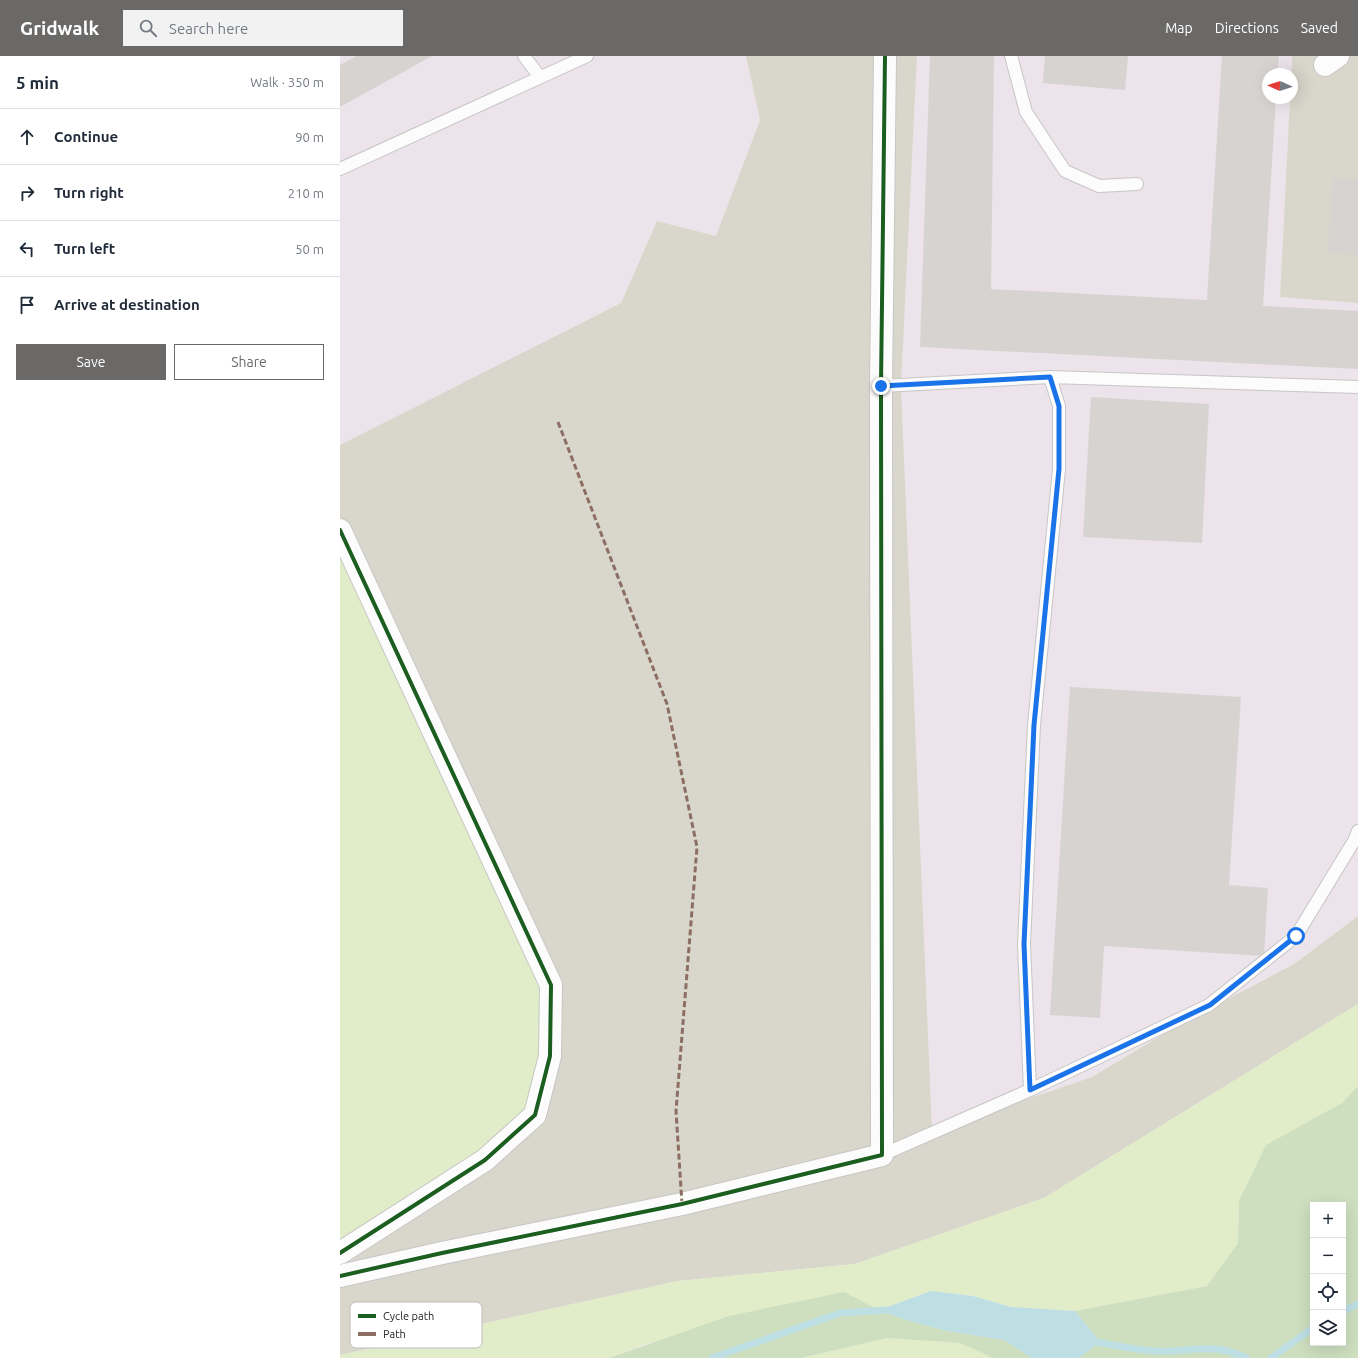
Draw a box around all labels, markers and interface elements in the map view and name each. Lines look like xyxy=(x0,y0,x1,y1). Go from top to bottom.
search box xyxy=(123,10,403,46)
text: Gridwalk xyxy=(20,17,99,39)
icon: search xyxy=(137,17,159,39)
text: Search here xyxy=(169,20,248,37)
text: Map xyxy=(1165,20,1193,36)
text: Directions xyxy=(1215,20,1279,36)
text: Saved xyxy=(1301,20,1338,36)
north arrow xyxy=(1262,68,1298,104)
text: 5 min xyxy=(16,73,59,92)
text: Walk · 350 m xyxy=(250,75,324,89)
icon: ahead xyxy=(16,126,38,148)
text: Continue xyxy=(54,128,118,145)
text: 90 m xyxy=(295,130,324,144)
icon: right xyxy=(16,182,38,204)
text: Turn right xyxy=(54,184,124,201)
text: 210 m xyxy=(288,186,324,200)
icon: left xyxy=(16,238,38,260)
text: Turn left xyxy=(54,240,115,257)
text: 50 m xyxy=(295,242,324,256)
icon: arrive xyxy=(16,294,38,316)
text: Arrive at destination xyxy=(54,296,200,313)
button: Save xyxy=(16,344,166,380)
button: Share xyxy=(174,344,324,380)
route end xyxy=(872,377,890,395)
route start xyxy=(1287,927,1305,945)
map controls xyxy=(1310,1202,1346,1346)
button: + xyxy=(1310,1202,1346,1238)
button: − xyxy=(1310,1238,1346,1274)
button: locate xyxy=(1310,1274,1346,1310)
legend xyxy=(350,1302,482,1348)
text: Cycle path xyxy=(383,1310,434,1322)
button: layers xyxy=(1310,1310,1346,1346)
text: Path xyxy=(383,1328,406,1340)

